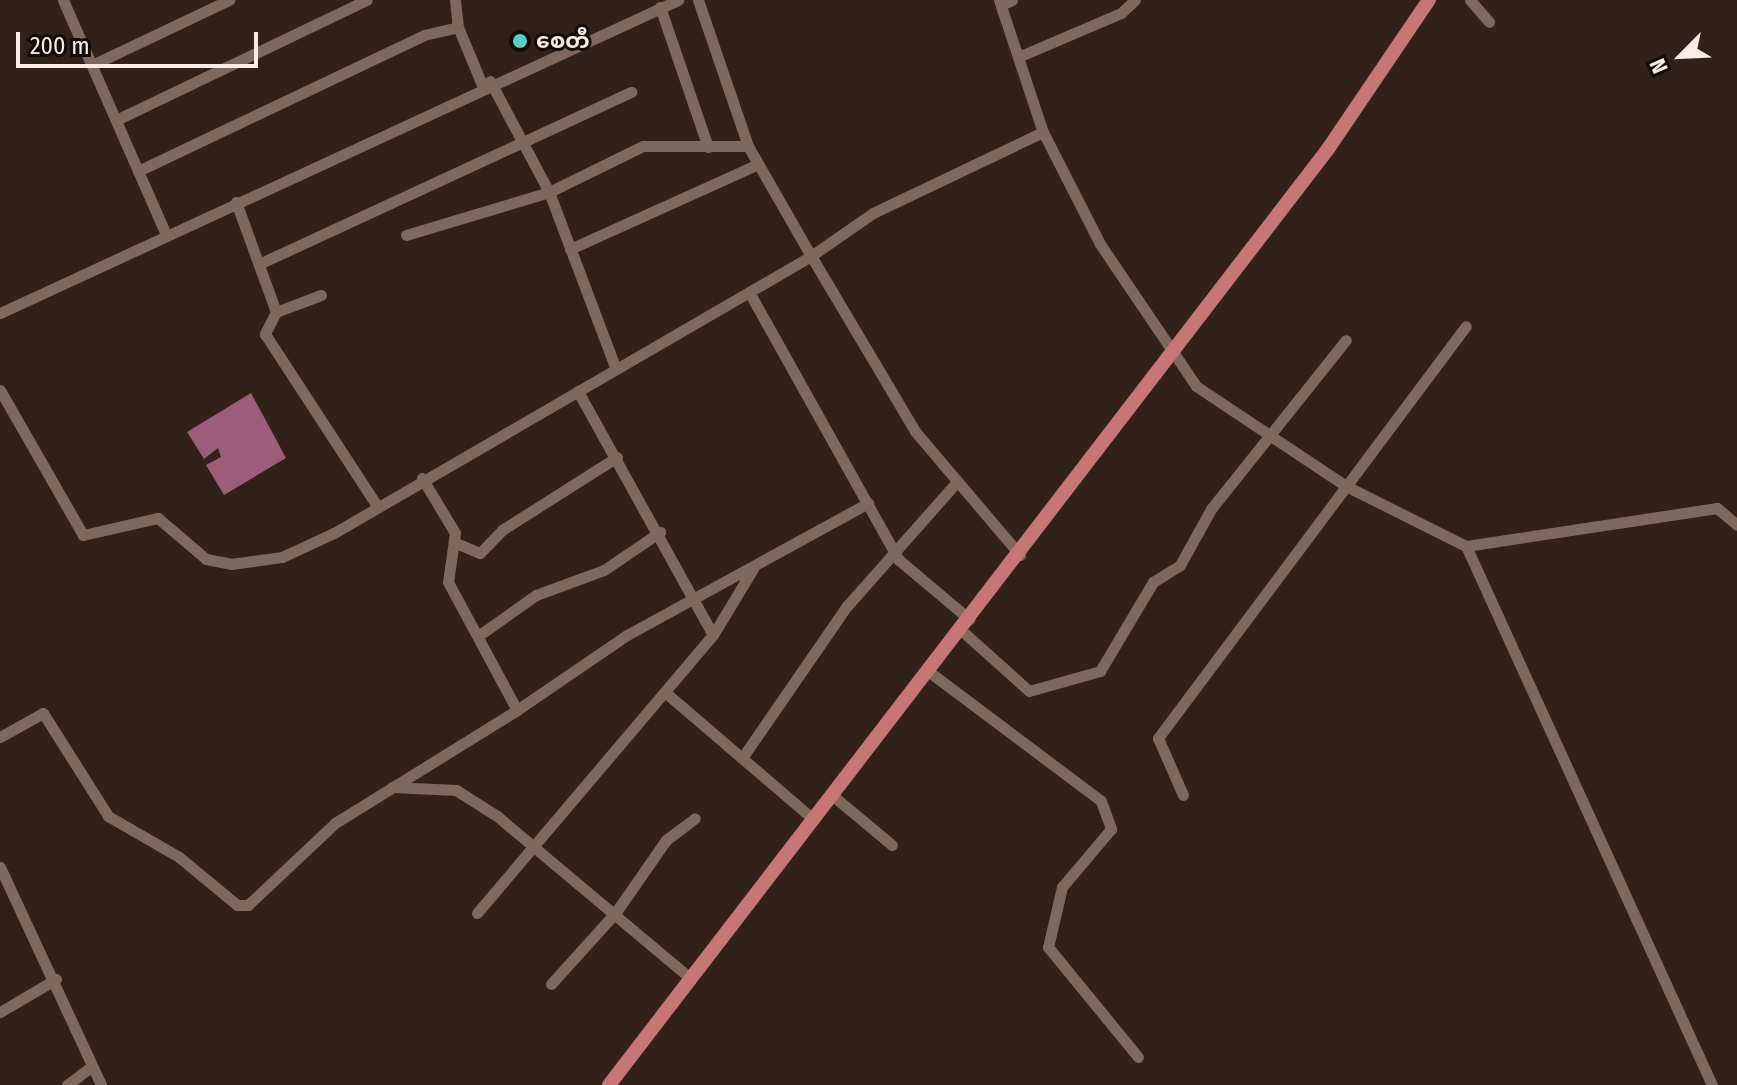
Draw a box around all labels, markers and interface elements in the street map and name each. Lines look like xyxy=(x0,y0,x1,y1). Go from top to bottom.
scale bar xyxy=(20,16,262,66)
north arrow xyxy=(1641,16,1721,96)
place label: စေတီ xyxy=(536,28,590,54)
text: 200 m xyxy=(30,32,90,60)
marker: စေတီ xyxy=(511,32,529,50)
text: N xyxy=(1644,54,1674,77)

